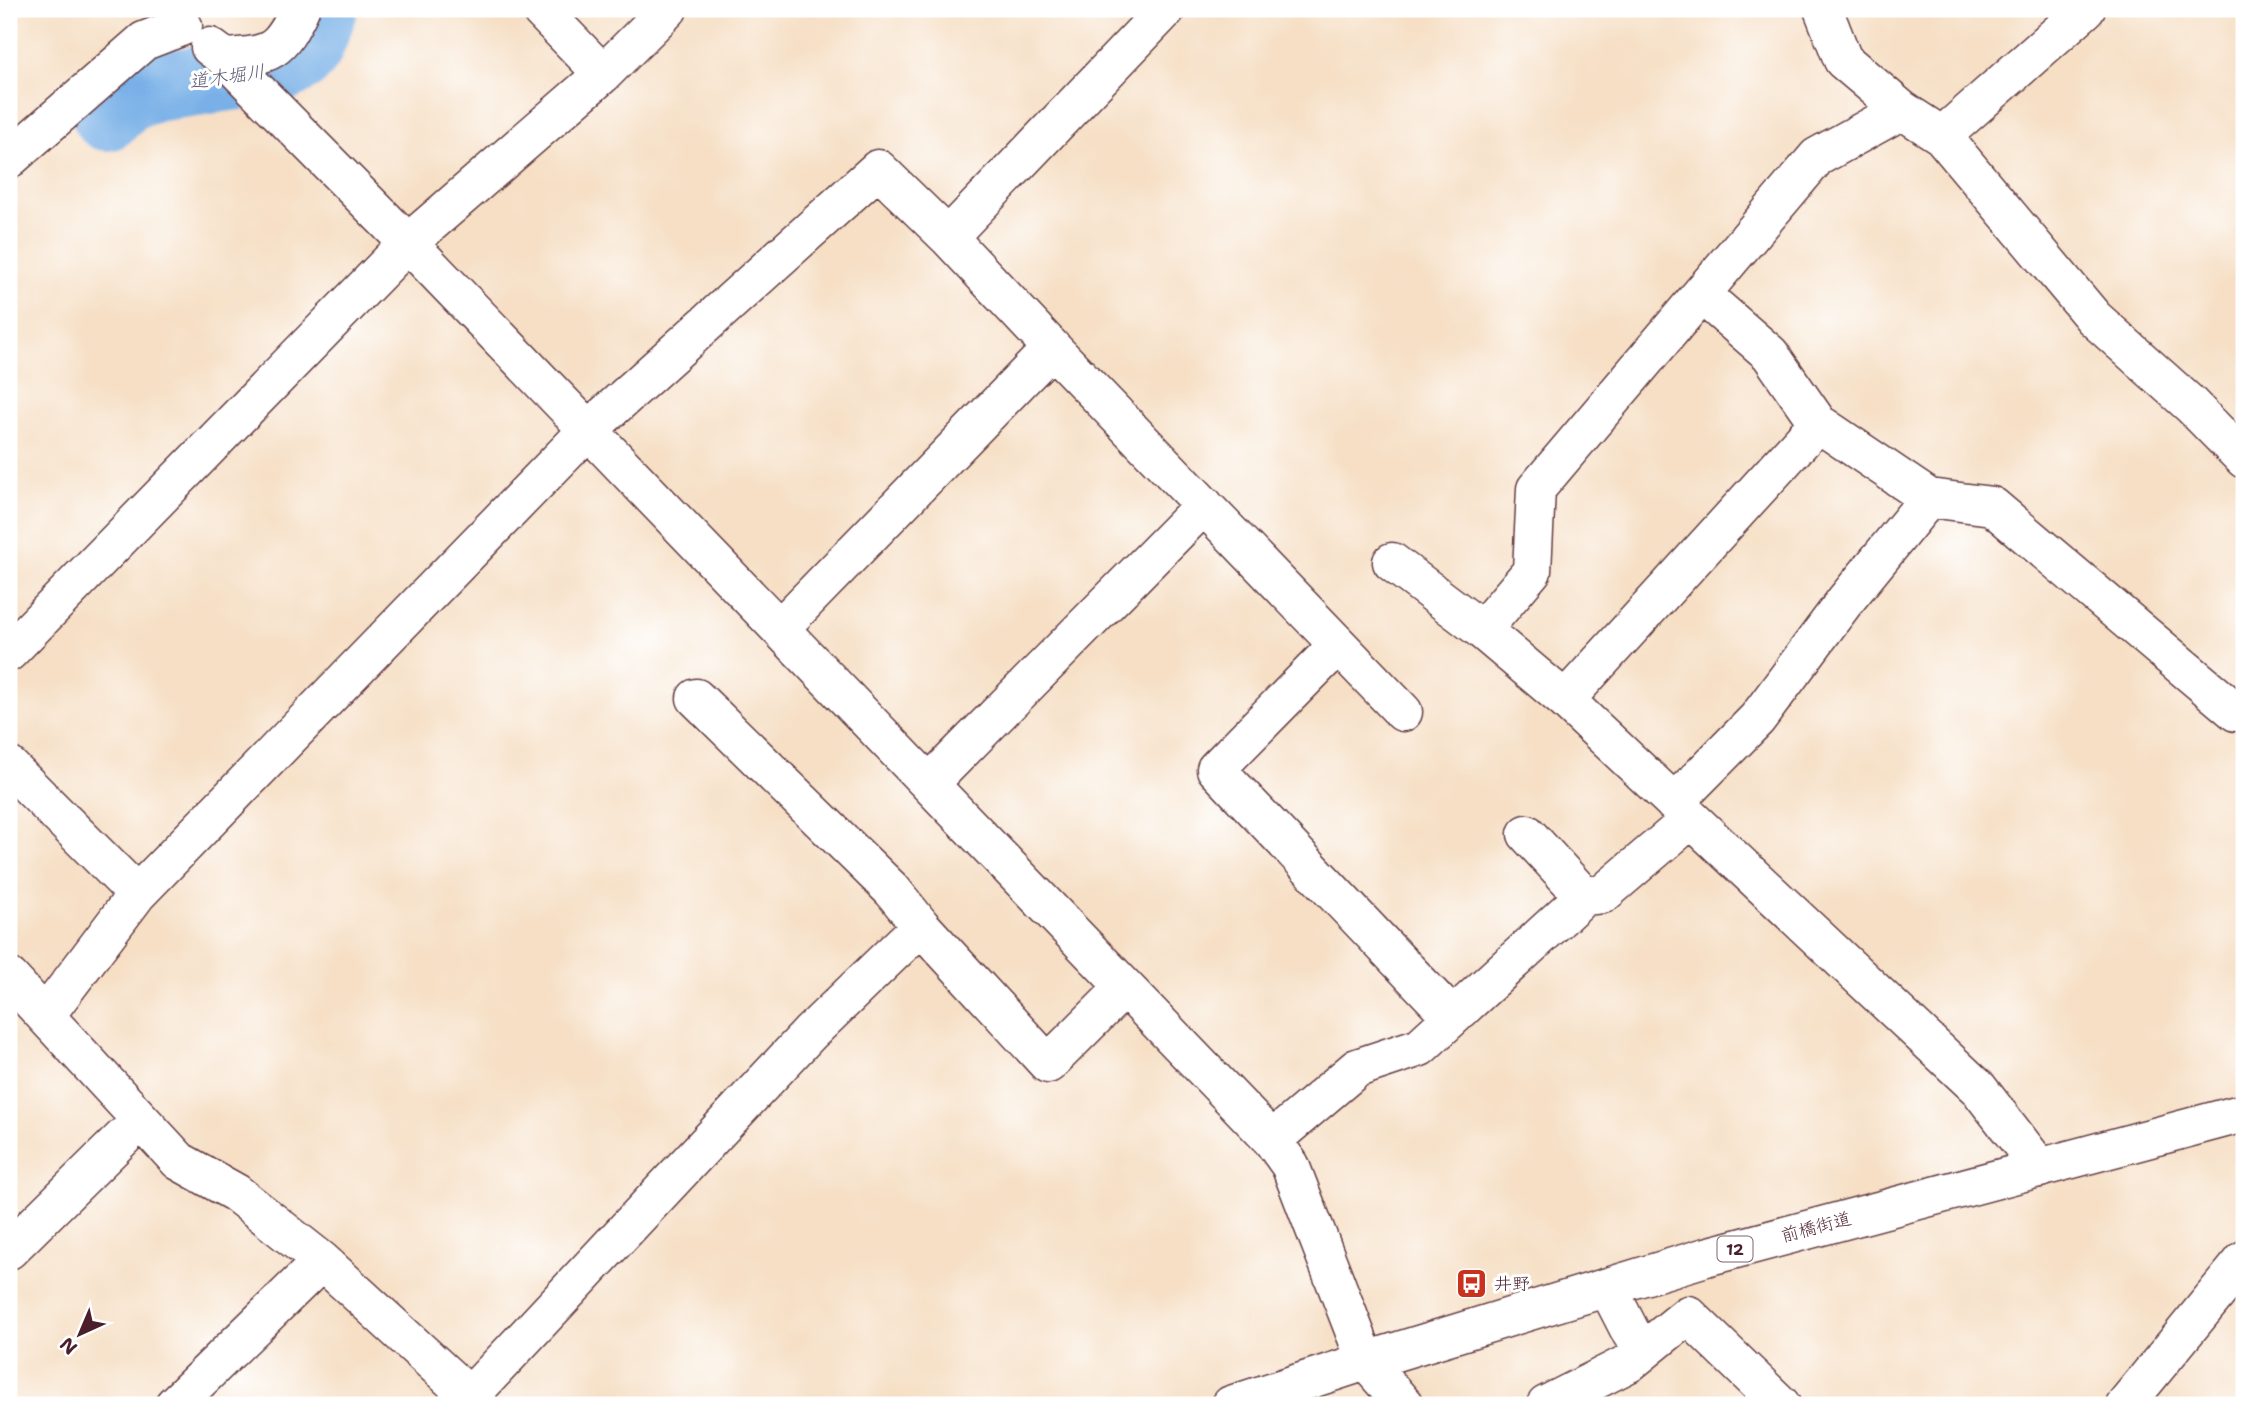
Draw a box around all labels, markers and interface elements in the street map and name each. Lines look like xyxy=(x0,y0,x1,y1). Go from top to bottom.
water label: 道木堀川 xyxy=(188,59,266,94)
street label: 前橋街道 xyxy=(1778,1206,1854,1248)
road number: 12 xyxy=(1718,1236,1752,1261)
bus stop icon: 井野 xyxy=(1454,1267,1488,1301)
place label: 井野 xyxy=(1494,1272,1530,1296)
north arrow xyxy=(46,1298,116,1368)
text: N xyxy=(54,1332,83,1360)

